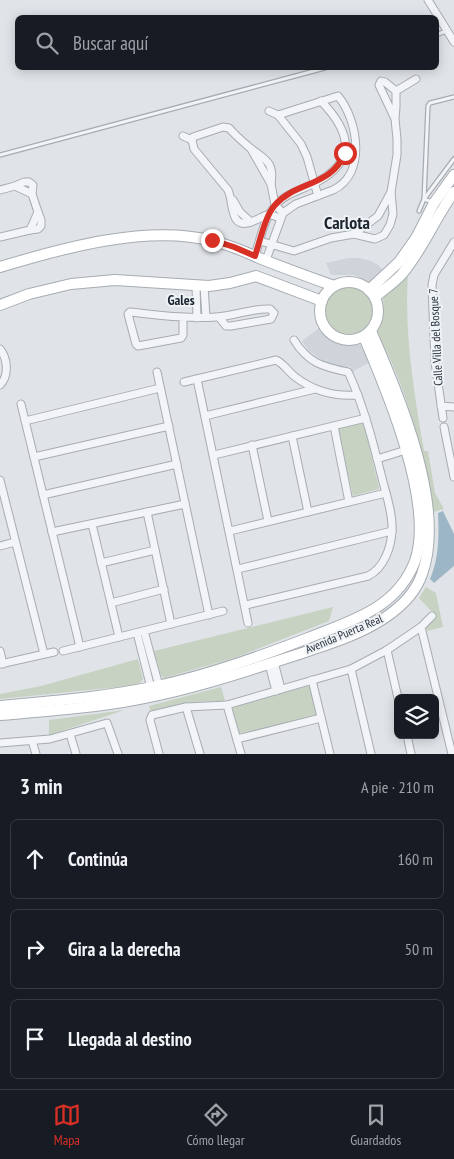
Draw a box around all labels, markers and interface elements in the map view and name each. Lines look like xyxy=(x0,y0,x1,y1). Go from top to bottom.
search box xyxy=(15,15,439,70)
icon: search xyxy=(33,29,61,57)
text: Buscar aquí xyxy=(73,31,148,55)
route start xyxy=(334,142,357,165)
district label: Carlota xyxy=(324,211,370,234)
route end xyxy=(201,229,224,252)
street label: Calle Villa del Bosque 7 xyxy=(425,288,446,386)
district label: Gales xyxy=(167,291,195,309)
street label: Avenida Puerta Real xyxy=(303,610,385,657)
map controls xyxy=(394,694,439,739)
button: layers xyxy=(394,694,439,739)
text: 3 min xyxy=(20,773,62,800)
text: A pie · 210 m xyxy=(361,777,434,797)
icon: ahead xyxy=(21,845,49,873)
text: Continúa xyxy=(68,847,128,871)
text: 160 m xyxy=(398,849,433,869)
icon: right xyxy=(21,935,49,963)
text: Gira a la derecha xyxy=(68,937,181,961)
text: 50 m xyxy=(405,939,433,959)
icon: arrive xyxy=(21,1025,49,1053)
text: Llegada al destino xyxy=(68,1027,192,1051)
tab: Mapa xyxy=(53,1101,81,1149)
tab: Cómo llegar xyxy=(187,1101,244,1149)
tab: Guardados xyxy=(350,1101,401,1149)

